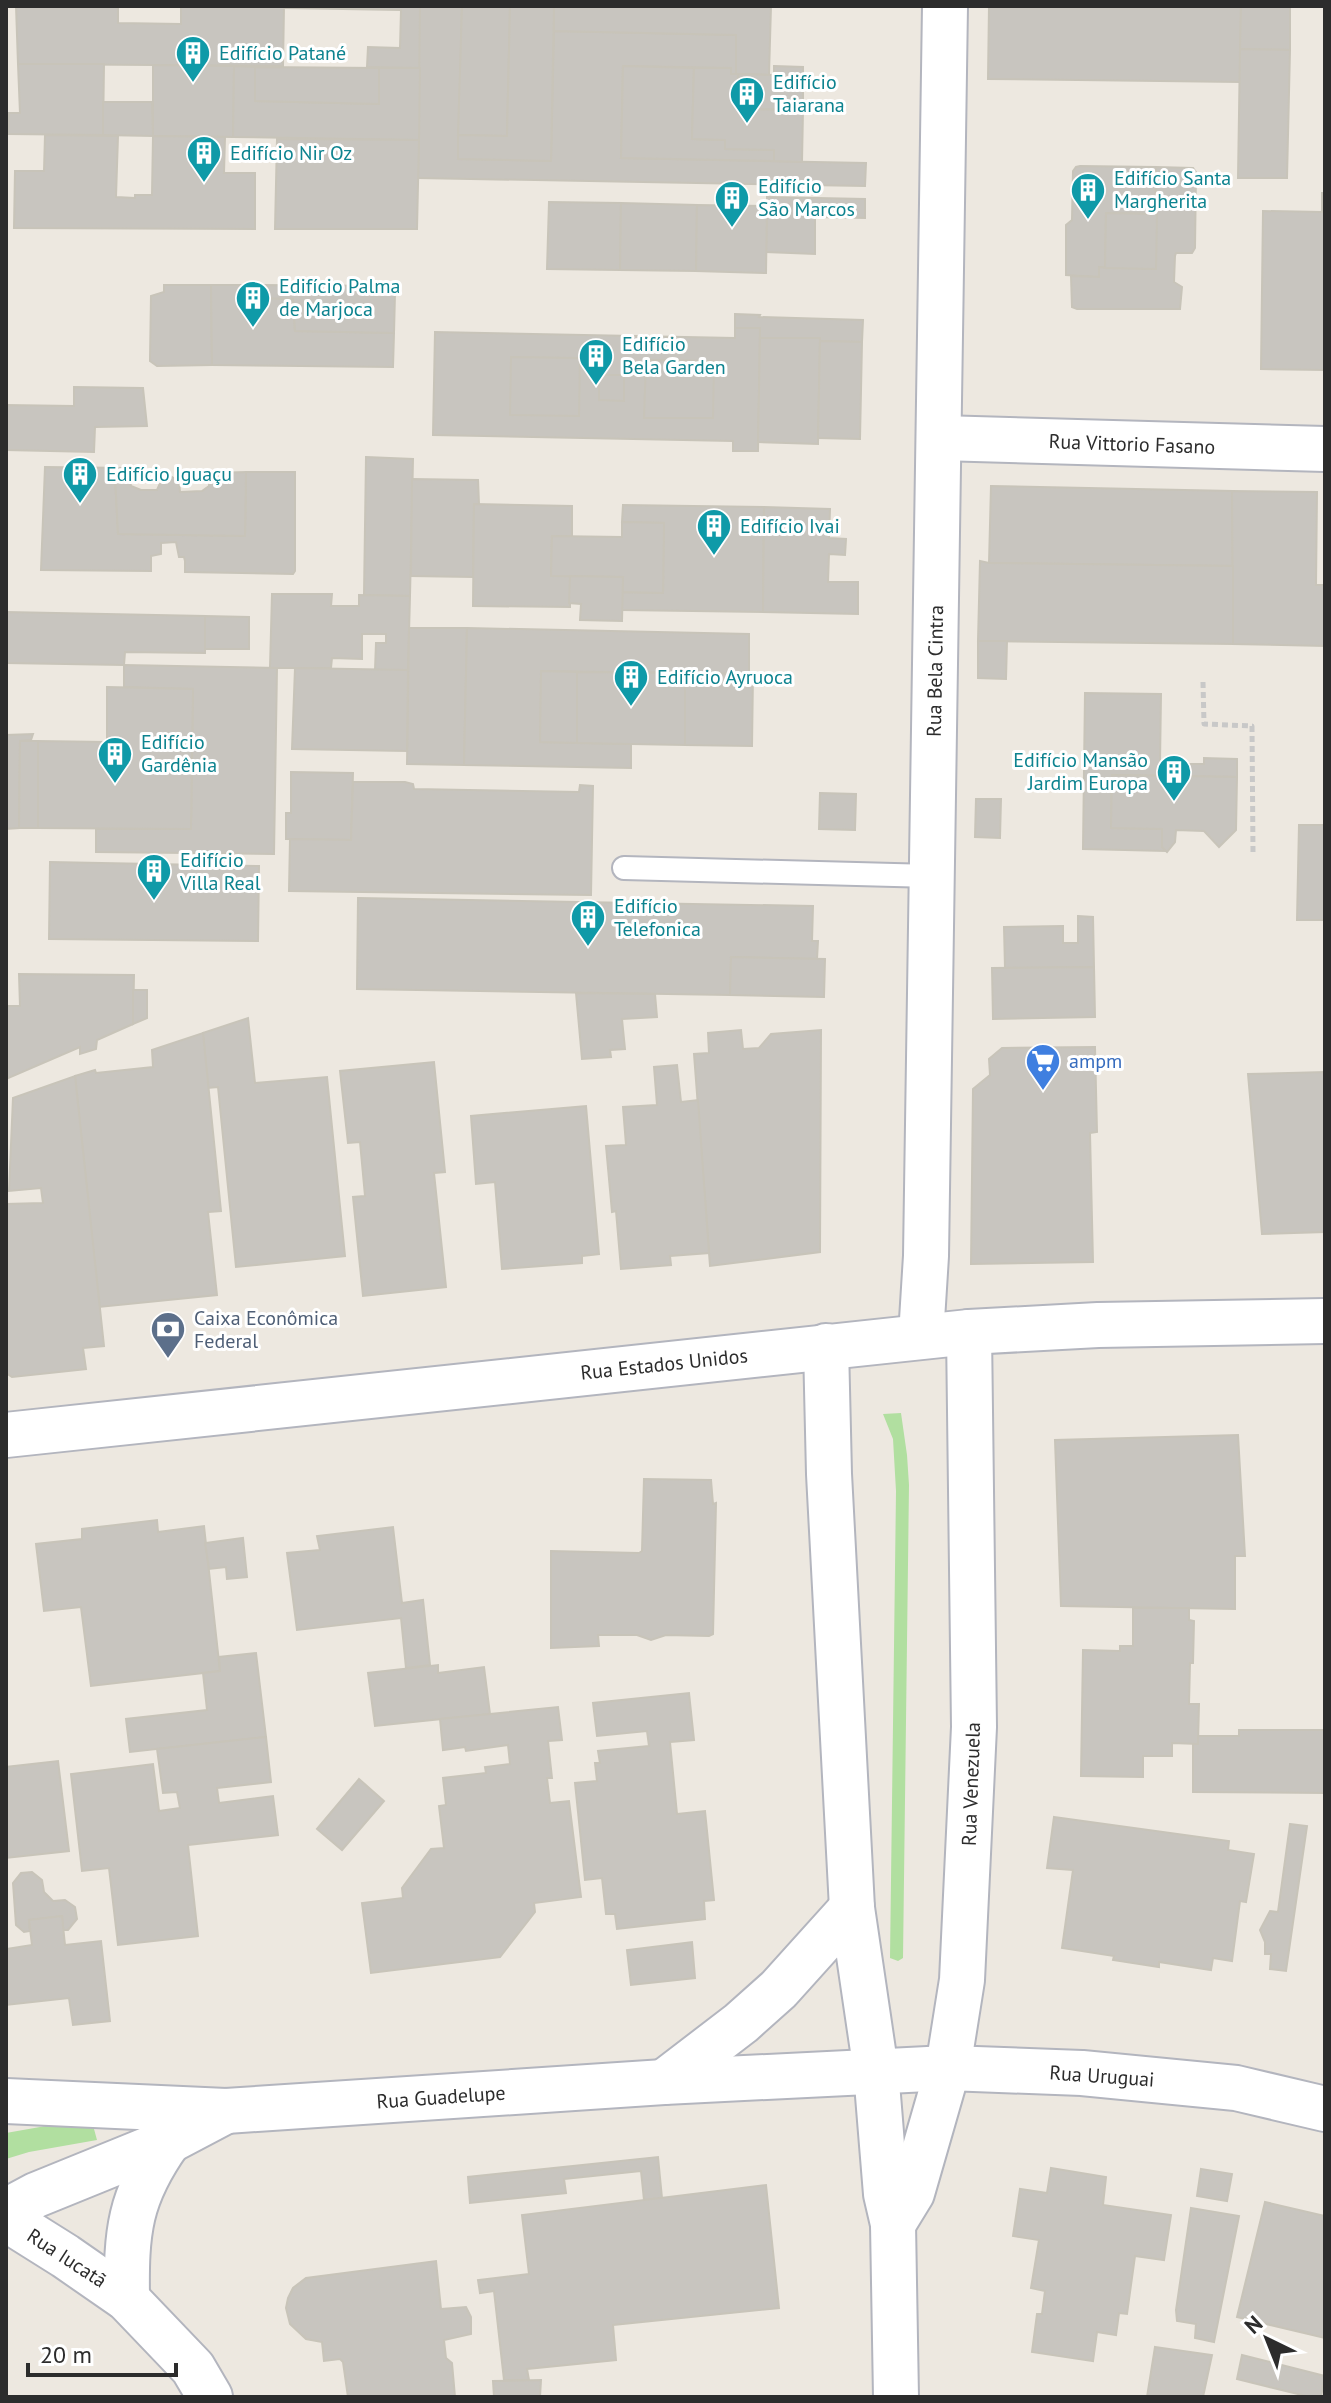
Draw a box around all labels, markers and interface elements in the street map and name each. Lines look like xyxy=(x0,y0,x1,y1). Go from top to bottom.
building icon: Edifício Patané xyxy=(174,34,212,84)
place label: Edifício Patané xyxy=(219,40,346,66)
place label: Edifício Taiarana xyxy=(773,69,845,118)
building icon: Edifício Taiarana xyxy=(728,75,766,125)
building icon: Edifício Nir Oz xyxy=(185,134,223,184)
place label: Edifício Nir Oz xyxy=(230,140,352,166)
place label: Edifício Santa Margherita xyxy=(1114,165,1231,214)
building icon: Edifício Santa Margherita xyxy=(1069,171,1107,221)
place label: Edifício São Marcos xyxy=(758,173,855,222)
building icon: Edifício São Marcos xyxy=(713,179,751,229)
place label: Edifício Palma de Marjoca xyxy=(279,273,400,322)
building icon: Edifício Palma de Marjoca xyxy=(234,279,272,329)
place label: Edifício Bela Garden xyxy=(622,331,726,380)
building icon: Edifício Bela Garden xyxy=(577,337,615,387)
street label: Rua Vittorio Fasano xyxy=(1048,428,1216,460)
building icon: Edifício Iguaçu xyxy=(61,455,99,505)
place label: Edifício Iguaçu xyxy=(106,461,232,487)
building icon: Edifício Ivai xyxy=(695,507,733,557)
place label: Edifício Ivai xyxy=(740,513,840,539)
street label: Rua Bela Cintra xyxy=(921,605,949,737)
building icon: Edifício Ayruoca xyxy=(612,658,650,708)
place label: Edifício Ayruoca xyxy=(657,664,793,690)
place label: Edifício Gardênia xyxy=(141,729,217,778)
building icon: Edifício Gardênia xyxy=(96,735,134,785)
place label: Edifício Mansão Jardim Europa xyxy=(1013,747,1148,796)
building icon: Edifício Mansão Jardim Europa xyxy=(1155,753,1193,803)
place label: Edifício Villa Real xyxy=(179,847,261,896)
building icon: Edifício Villa Real xyxy=(135,852,173,902)
place label: Edifício Telefonica xyxy=(614,893,701,942)
building icon: Edifício Telefonica xyxy=(569,898,607,948)
supermarket icon: ampm xyxy=(1024,1042,1062,1092)
place label: ampm xyxy=(1069,1048,1122,1074)
place label: Caixa Econômica Federal xyxy=(194,1305,338,1354)
bank icon: Caixa Econômica Federal xyxy=(149,1310,187,1360)
street label: Rua Estados Unidos xyxy=(579,1342,749,1386)
street label: Rua Venezuela xyxy=(956,1722,986,1846)
street label: Rua Uruguai xyxy=(1049,2059,1155,2093)
street label: Rua Guadelupe xyxy=(376,2080,506,2114)
street label: Rua Iucatã xyxy=(22,2223,112,2293)
north arrow xyxy=(1227,2299,1307,2379)
text: N xyxy=(1239,2309,1268,2340)
scale bar xyxy=(28,2327,176,2377)
text: 20 m xyxy=(40,2339,92,2370)

